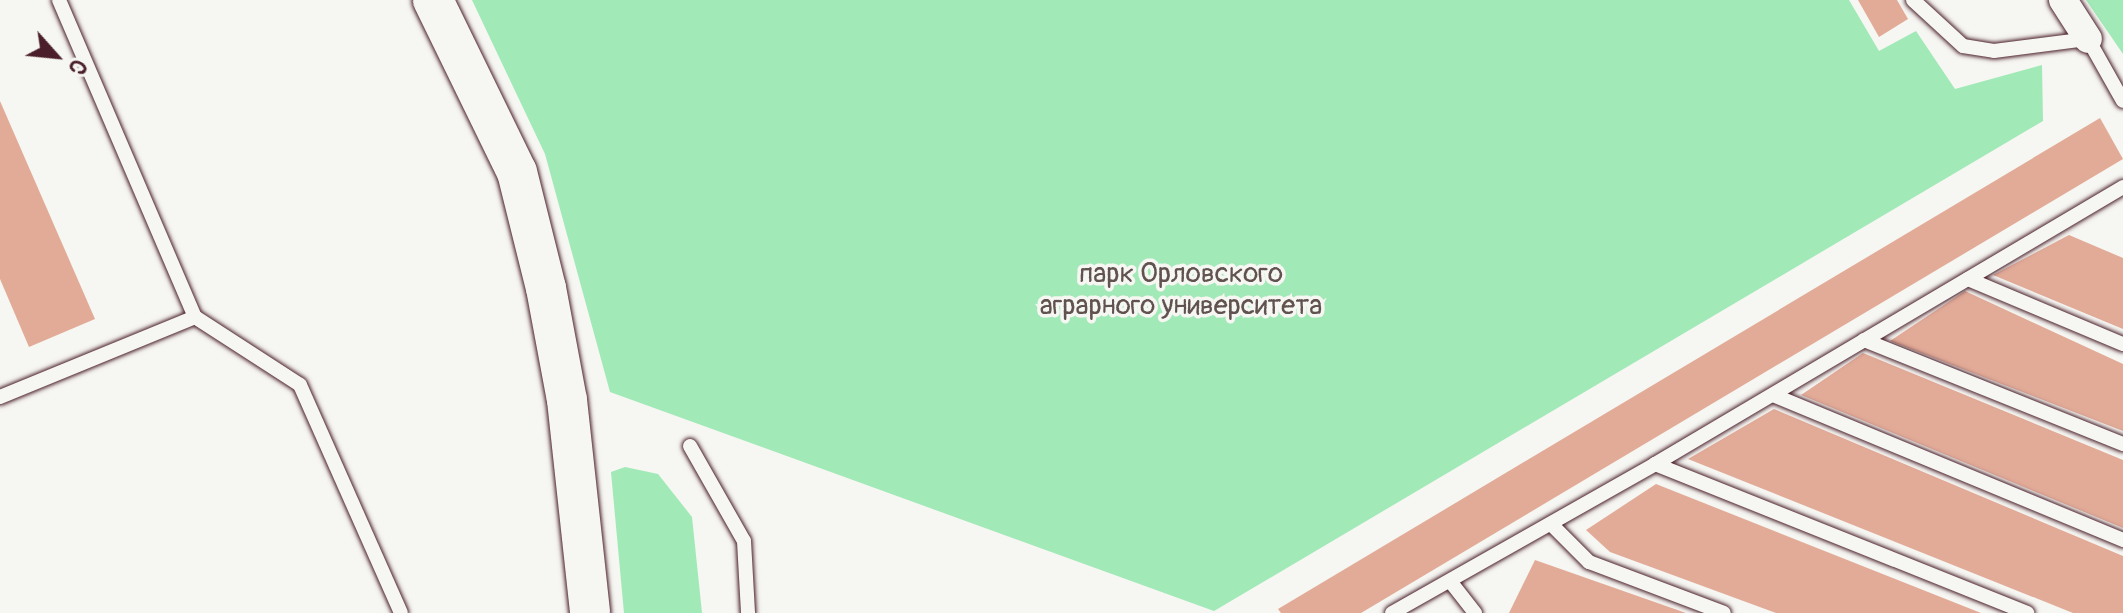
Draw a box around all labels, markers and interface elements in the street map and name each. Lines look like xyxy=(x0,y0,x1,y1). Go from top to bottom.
north arrow xyxy=(16,16,96,96)
text: С xyxy=(62,54,93,79)
park label: парк Орловского аграрного университета xyxy=(1040,257,1322,323)

